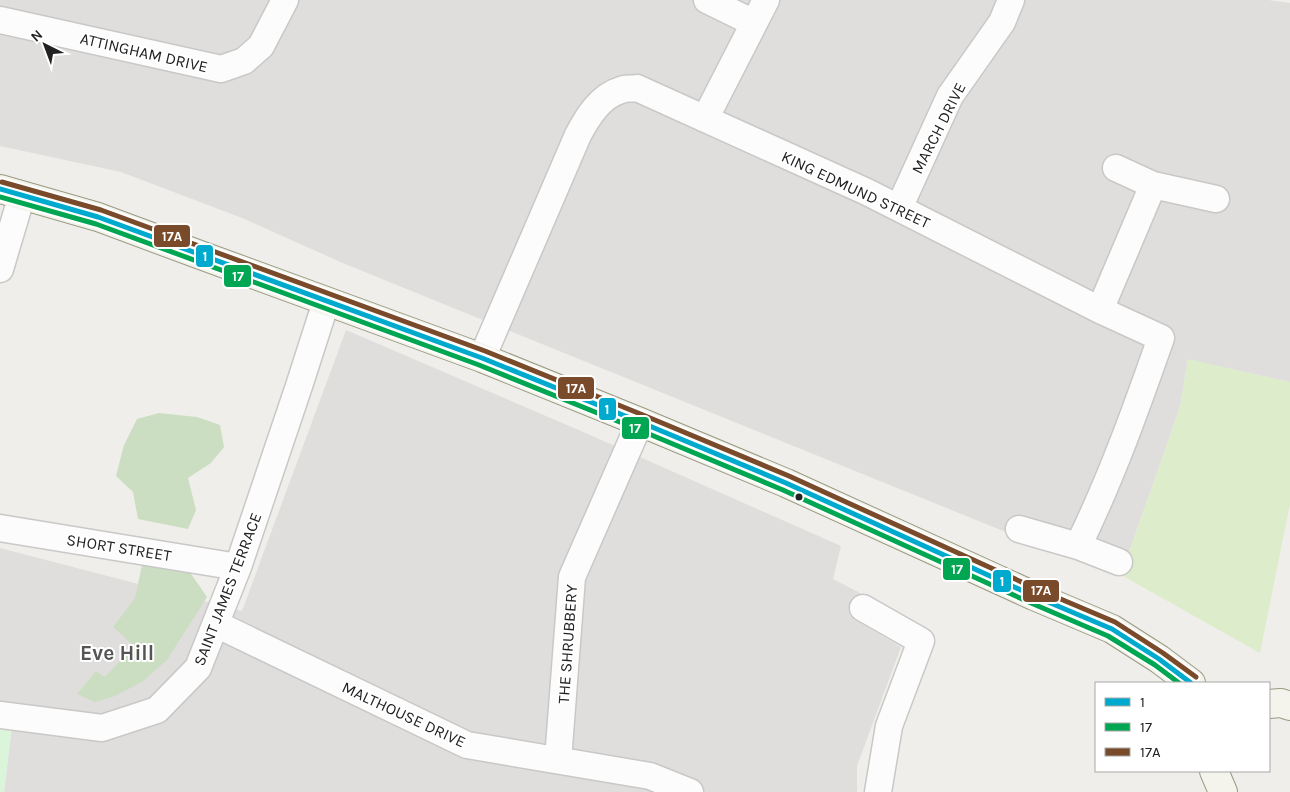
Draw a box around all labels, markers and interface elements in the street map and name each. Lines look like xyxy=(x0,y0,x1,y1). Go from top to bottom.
north arrow xyxy=(20,20,70,70)
text: N xyxy=(27,26,46,45)
street label: ATTINGHAM DRIVE xyxy=(78,29,210,76)
street label: MARCH DRIVE xyxy=(907,80,970,177)
street label: KING EDMUND STREET xyxy=(779,147,933,232)
line badge: 17A xyxy=(153,224,191,248)
text: 17A xyxy=(162,228,183,245)
line badge: 1 xyxy=(195,244,214,268)
text: 1 xyxy=(203,248,208,265)
line badge: 17 xyxy=(223,264,252,288)
text: 17 xyxy=(232,268,244,285)
line badge: 17A xyxy=(557,376,595,400)
text: 17A xyxy=(566,380,587,397)
line badge: 1 xyxy=(598,397,617,421)
text: 1 xyxy=(605,401,610,418)
line badge: 17 xyxy=(621,416,650,440)
text: 17 xyxy=(629,420,641,437)
unlabelled marker xyxy=(794,492,804,502)
street label: SAINT JAMES TERRACE xyxy=(190,510,265,668)
street label: SHORT STREET xyxy=(65,530,173,565)
line badge: 17 xyxy=(942,557,971,581)
text: 17 xyxy=(951,561,963,578)
line badge: 1 xyxy=(992,569,1012,593)
text: 1 xyxy=(1000,573,1005,590)
line badge: 17A xyxy=(1022,579,1060,603)
text: 17A xyxy=(1031,582,1052,599)
street label: THE SHRUBBERY xyxy=(554,584,581,704)
district label: Eve Hill xyxy=(80,641,154,665)
street label: MALTHOUSE DRIVE xyxy=(339,677,469,751)
legend xyxy=(1095,682,1270,772)
text: 1 xyxy=(1140,693,1145,711)
text: 17 xyxy=(1140,718,1152,736)
text: 17A xyxy=(1140,743,1161,761)

